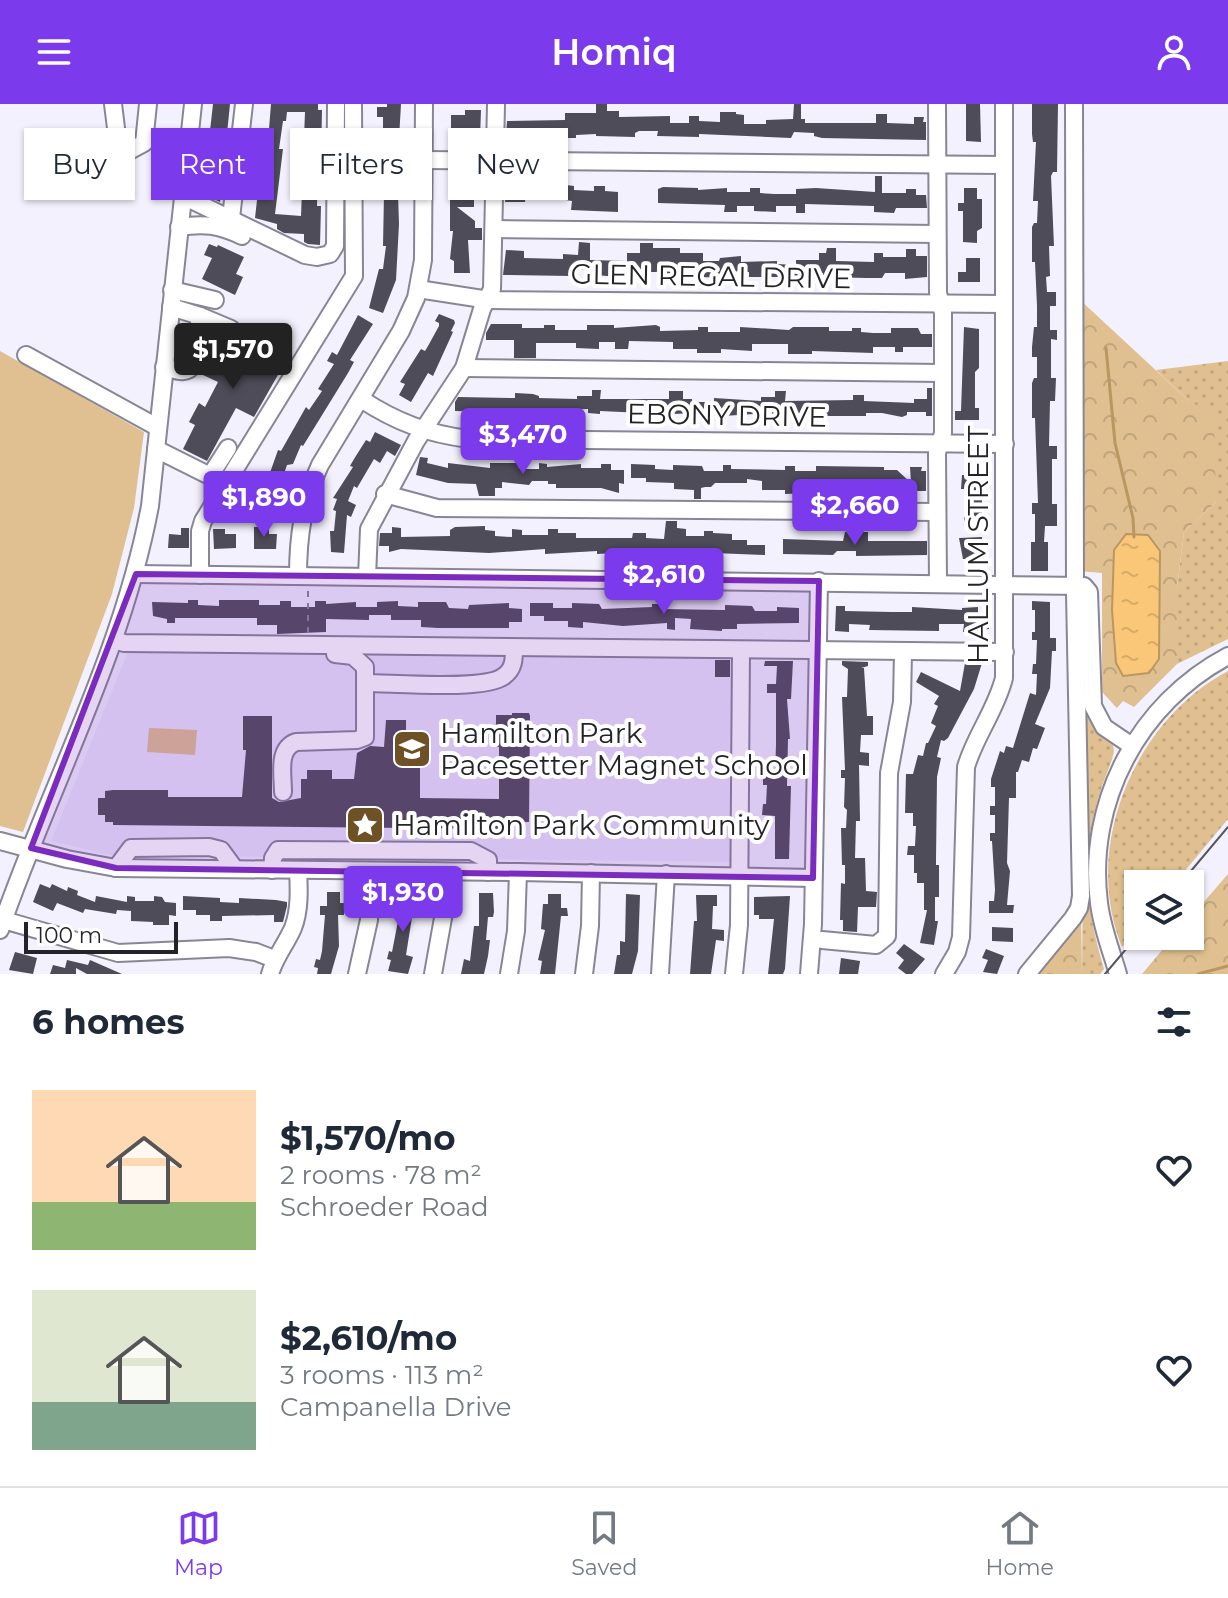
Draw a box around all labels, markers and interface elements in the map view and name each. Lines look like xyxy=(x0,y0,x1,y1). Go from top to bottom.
icon: menu xyxy=(32,30,76,74)
text: Homiq xyxy=(551,30,677,74)
icon: person xyxy=(1152,30,1196,74)
chip: Buy xyxy=(24,128,135,200)
chip: Rent xyxy=(151,128,274,200)
chip: Filters xyxy=(290,128,432,200)
chip: New xyxy=(448,128,568,200)
street label: GLEN REGAL DRIVE xyxy=(570,257,852,295)
pin: $1,570 xyxy=(168,323,298,391)
text: $1,570 xyxy=(192,333,274,365)
street label: EBONY DRIVE xyxy=(627,396,827,434)
pin: $3,470 xyxy=(458,408,588,476)
text: $3,470 xyxy=(479,418,567,450)
street label: HALLUM STREET xyxy=(961,426,995,664)
pin: $1,890 xyxy=(199,471,329,539)
pin: $2,660 xyxy=(790,479,920,547)
text: $1,890 xyxy=(222,481,306,513)
text: $2,660 xyxy=(810,489,900,521)
pin: $2,610 xyxy=(599,548,729,616)
text: $2,610 xyxy=(622,558,706,590)
place label: Hamilton Park Pacesetter Magnet School xyxy=(440,716,808,782)
school or university icon: Hamilton Park Pacesetter Magnet School xyxy=(391,728,433,770)
place icon: Hamilton Park Community xyxy=(344,804,386,846)
place label: Hamilton Park Community xyxy=(393,808,770,842)
pin: $1,930 xyxy=(338,866,468,934)
map controls xyxy=(1124,870,1204,950)
button: layers xyxy=(1124,870,1204,950)
text: $1,930 xyxy=(362,876,444,908)
scale bar xyxy=(24,918,178,954)
text: 100 m xyxy=(36,922,102,949)
icon: filters xyxy=(1152,1000,1196,1044)
text: 6 homes xyxy=(32,1001,185,1043)
text: $1,570/mo xyxy=(280,1117,455,1159)
icon: home xyxy=(96,1122,192,1218)
icon: heart xyxy=(1152,1148,1196,1192)
text: 2 rooms · 78 m² xyxy=(280,1159,482,1191)
text: Schroeder Road xyxy=(280,1191,489,1223)
text: $2,610/mo xyxy=(280,1317,457,1359)
icon: home xyxy=(96,1322,192,1418)
icon: heart xyxy=(1152,1348,1196,1392)
text: 3 rooms · 113 m² xyxy=(280,1359,484,1391)
text: Campanella Drive xyxy=(280,1391,512,1423)
tab: Map xyxy=(174,1506,223,1581)
tab: Saved xyxy=(571,1506,637,1581)
tab: Home xyxy=(986,1506,1054,1581)

